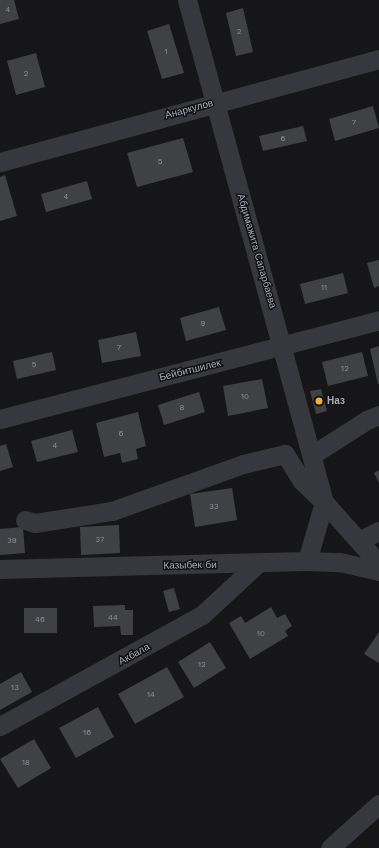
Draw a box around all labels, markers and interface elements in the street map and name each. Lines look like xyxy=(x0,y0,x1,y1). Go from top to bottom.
house number: 4 xyxy=(6,5,10,15)
house number: 2 xyxy=(237,27,241,37)
house number: 1 xyxy=(164,47,168,57)
house number: 2 xyxy=(24,69,28,79)
street label: Анаркулов xyxy=(164,97,214,121)
house number: 7 xyxy=(352,118,356,128)
house number: 6 xyxy=(281,134,285,144)
house number: 5 xyxy=(158,157,162,167)
house number: 4 xyxy=(64,192,68,202)
street label: Абдимажита Сапарбаева xyxy=(235,192,279,310)
house number: 11 xyxy=(321,283,327,293)
house number: 9 xyxy=(201,319,205,329)
house number: 7 xyxy=(117,343,121,353)
street label: Бейбитшилек xyxy=(158,357,222,383)
house number: 5 xyxy=(32,360,36,370)
house number: 12 xyxy=(341,364,349,374)
house number: 10 xyxy=(241,392,249,402)
place label: Наз xyxy=(327,395,345,407)
marker: Наз xyxy=(314,396,324,406)
house number: 8 xyxy=(180,403,184,413)
house number: 6 xyxy=(119,429,123,439)
house number: 4 xyxy=(53,441,57,451)
house number: 33 xyxy=(209,502,219,512)
house number: 37 xyxy=(96,535,104,545)
house number: 39 xyxy=(7,536,17,546)
street label: Казыбек би xyxy=(163,559,217,571)
house number: 44 xyxy=(108,613,118,623)
house number: 46 xyxy=(35,615,45,625)
house number: 10 xyxy=(257,629,265,639)
street label: Акбала xyxy=(116,641,152,667)
house number: 12 xyxy=(198,660,206,670)
house number: 13 xyxy=(11,683,19,693)
house number: 14 xyxy=(147,690,155,700)
house number: 16 xyxy=(83,728,91,738)
house number: 18 xyxy=(22,758,30,768)

